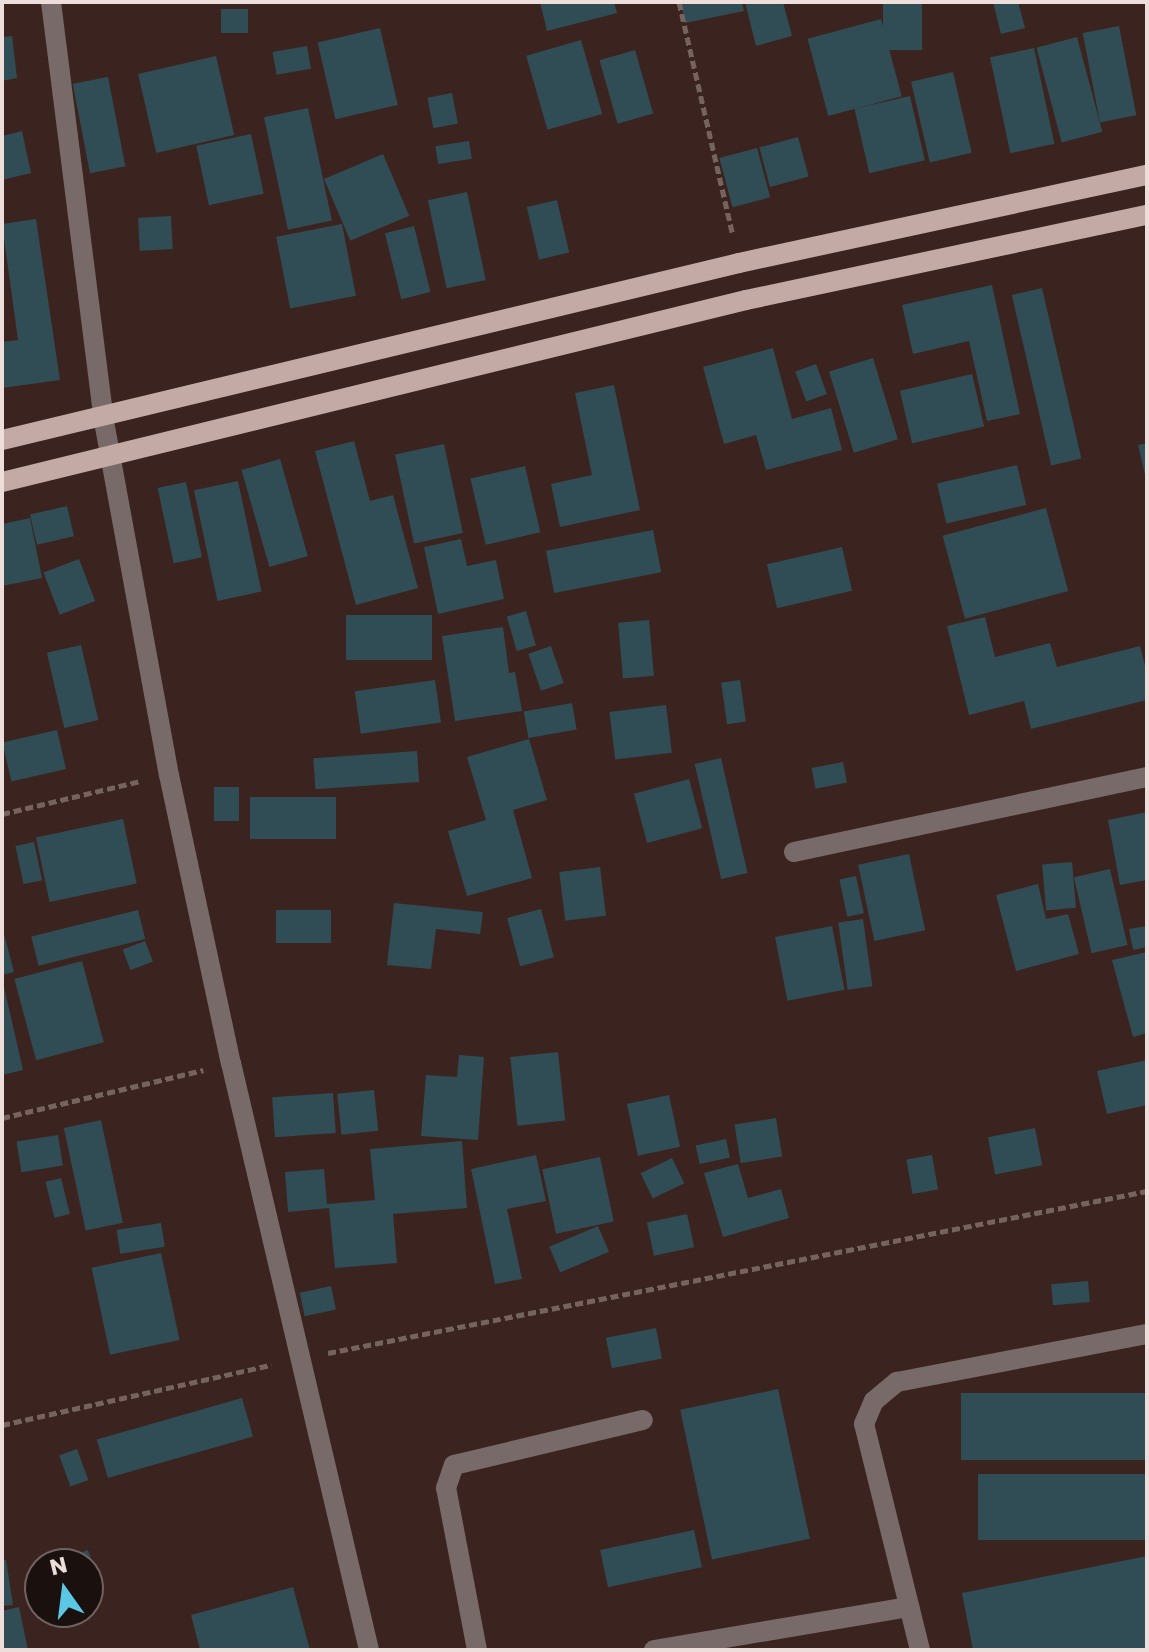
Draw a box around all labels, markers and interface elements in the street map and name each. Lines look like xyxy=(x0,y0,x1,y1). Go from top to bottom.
north arrow xyxy=(24,1548,104,1628)
text: N xyxy=(47,1549,70,1583)

